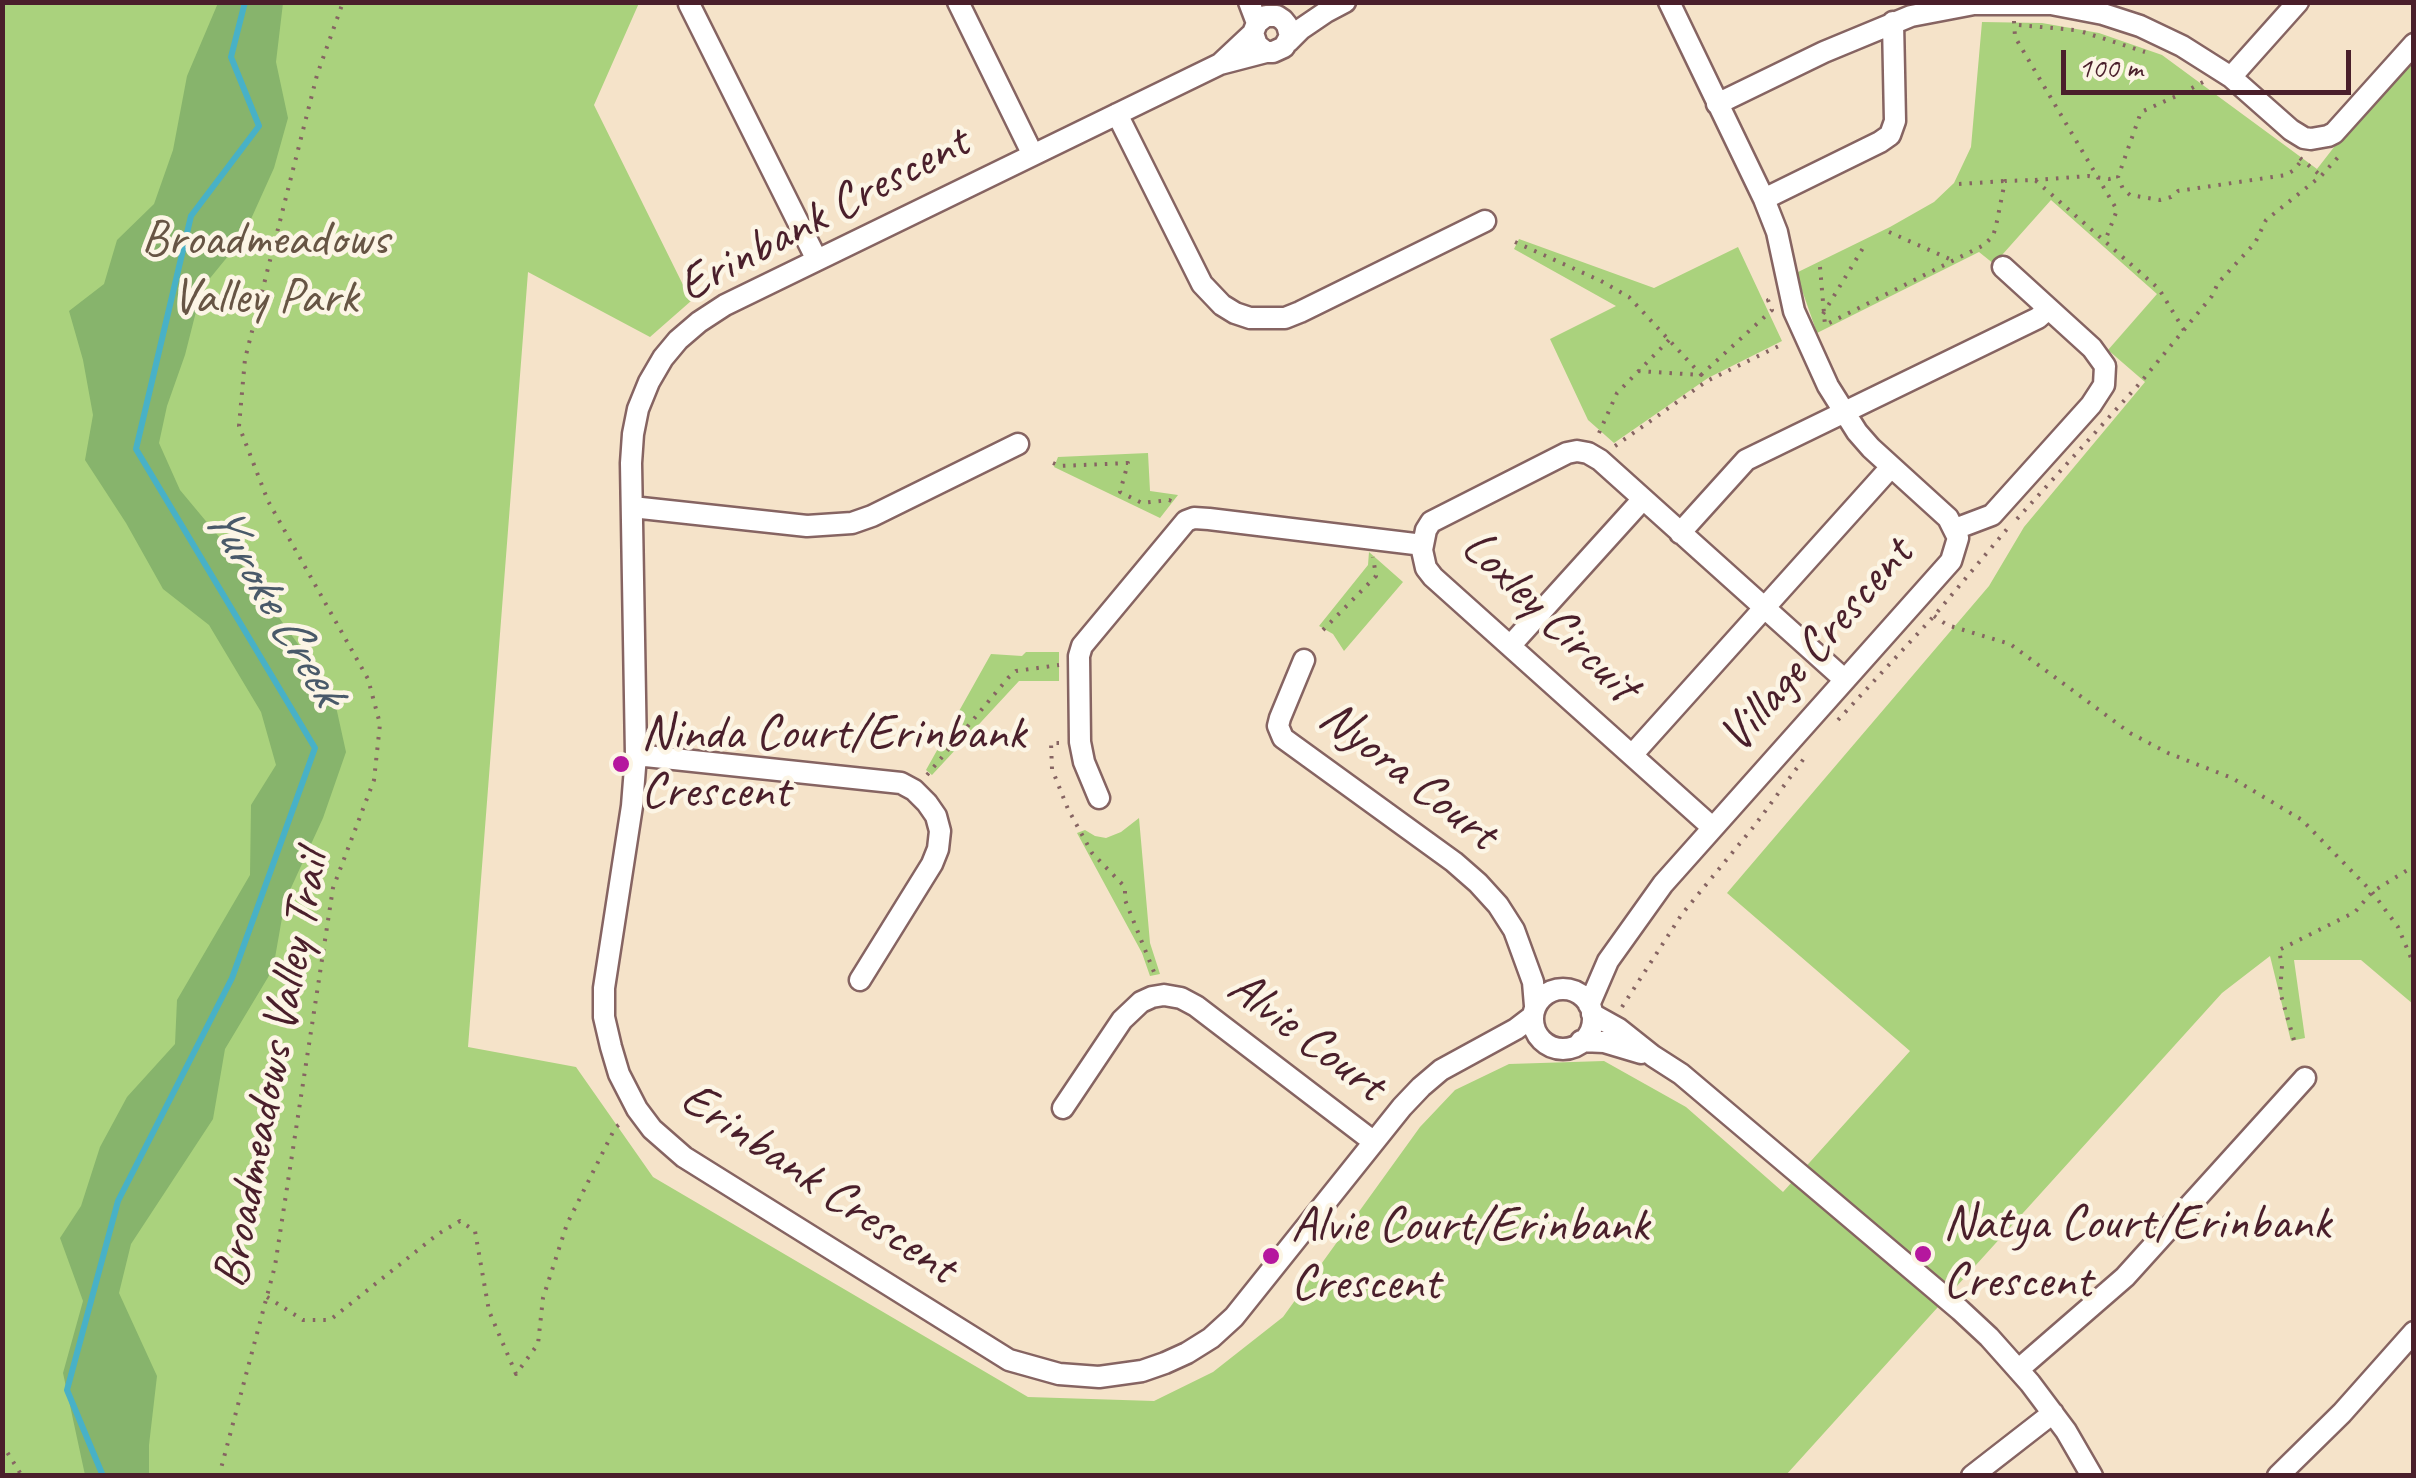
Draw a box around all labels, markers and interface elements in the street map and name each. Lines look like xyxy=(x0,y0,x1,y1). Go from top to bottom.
scale bar xyxy=(2066,30,2356,92)
text: 100 m xyxy=(2078,48,2143,86)
street label: Erinbank Crescent xyxy=(669,113,979,317)
park label: Broadmeadows Valley Park xyxy=(141,211,389,328)
water label: Yuroke Creek xyxy=(189,493,357,717)
street label: Loxley Circuit xyxy=(1448,518,1650,716)
street label: Village Crescent xyxy=(1707,526,1927,766)
street label: Nyora Court xyxy=(1307,688,1509,864)
place label: Ninda Court/Erinbank Crescent xyxy=(641,705,1025,822)
marker: Ninda Court/Erinbank Crescent xyxy=(610,753,632,775)
street label: Broadmeadows Valley Trail xyxy=(201,847,345,1293)
street label: Alvie Court xyxy=(1215,958,1397,1116)
street label: Erinbank Crescent xyxy=(669,1070,967,1298)
place label: Natya Court/Erinbank Crescent xyxy=(1943,1195,2330,1312)
place label: Alvie Court/Erinbank Crescent xyxy=(1291,1197,1649,1314)
marker: Natya Court/Erinbank Crescent xyxy=(1912,1243,1934,1265)
marker: Alvie Court/Erinbank Crescent xyxy=(1260,1245,1282,1267)

